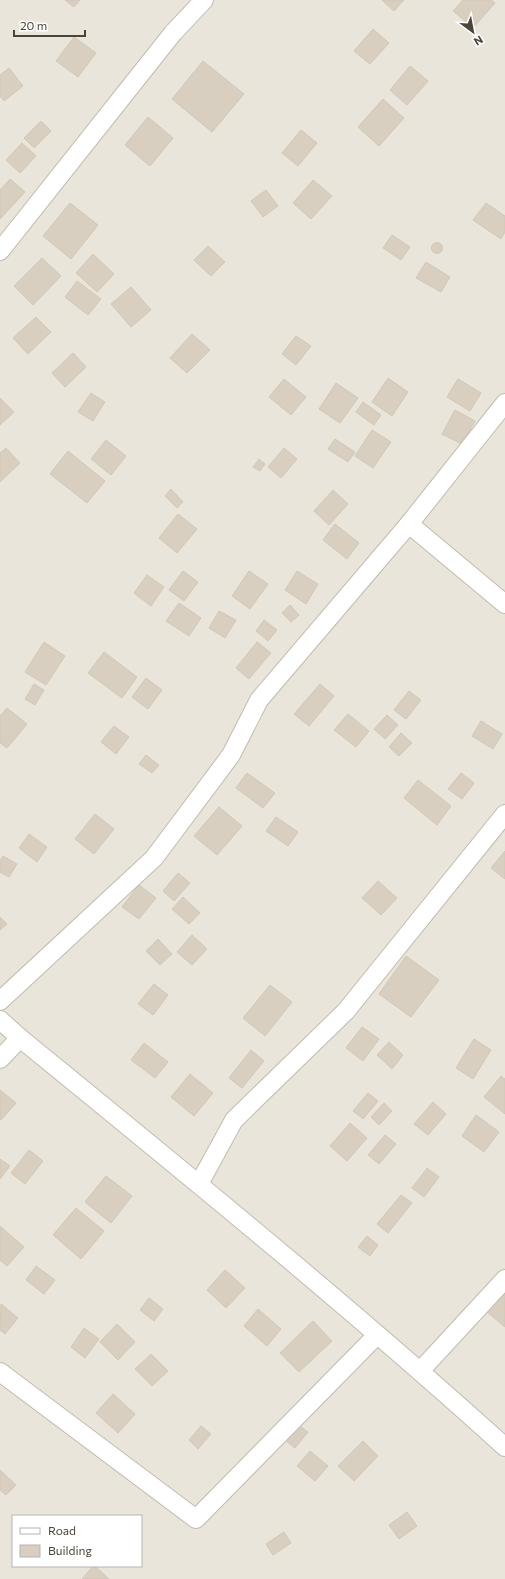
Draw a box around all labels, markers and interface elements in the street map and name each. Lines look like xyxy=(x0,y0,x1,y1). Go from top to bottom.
scale bar xyxy=(14,12,85,38)
north arrow xyxy=(453,12,493,52)
text: 20 m xyxy=(20,18,47,32)
text: N xyxy=(472,33,486,49)
legend xyxy=(12,1515,142,1567)
text: Road xyxy=(48,1523,76,1537)
text: Building xyxy=(48,1543,92,1557)

